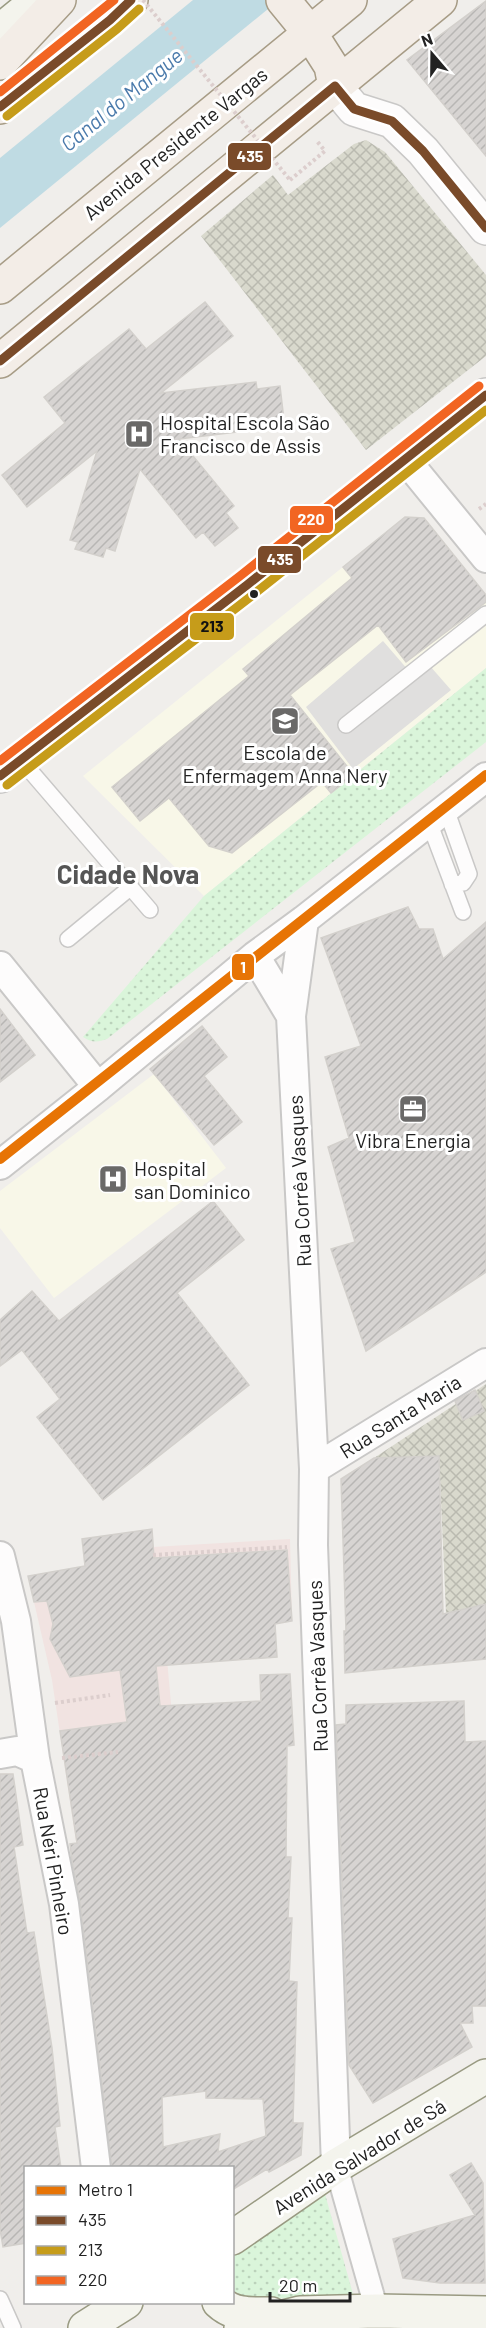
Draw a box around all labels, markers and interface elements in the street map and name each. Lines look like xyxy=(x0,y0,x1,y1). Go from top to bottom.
north arrow xyxy=(402,24,462,84)
text: N xyxy=(418,29,435,50)
water label: Canal do Mangue xyxy=(55,42,187,156)
street label: Avenida Presidente Vargas xyxy=(78,62,272,224)
line badge: 435 xyxy=(227,142,272,171)
text: 435 xyxy=(237,146,264,165)
place label: Hospital Escola São Francisco de Assis xyxy=(160,410,330,457)
hospital icon: Hospital Escola São Francisco de Assis xyxy=(123,418,155,450)
line badge: 220 xyxy=(289,505,334,534)
text: 220 xyxy=(297,509,325,528)
line badge: 435 xyxy=(257,545,302,574)
text: 435 xyxy=(267,549,294,568)
unlabelled marker xyxy=(248,588,260,600)
line badge: 213 xyxy=(189,612,235,641)
text: 213 xyxy=(200,616,224,635)
school or university icon: Escola de Enfermagem Anna Nery xyxy=(269,705,301,737)
place label: Escola de Enfermagem Anna Nery xyxy=(183,740,387,787)
district label: Cidade Nova xyxy=(57,858,199,889)
line badge: 1 xyxy=(231,953,255,981)
text: 1 xyxy=(240,957,246,976)
office icon: Vibra Energia xyxy=(397,1093,429,1125)
street label: Rua Corrêa Vasques xyxy=(283,1095,315,1267)
place label: Vibra Energia xyxy=(355,1128,471,1152)
place label: Hospital san Dominico xyxy=(134,1156,251,1203)
hospital icon: Hospital san Dominico xyxy=(97,1163,129,1195)
street label: Rua Santa Maria xyxy=(335,1369,465,1463)
street label: Rua Corrêa Vasques xyxy=(302,1580,332,1752)
street label: Rua Néri Pinheiro xyxy=(29,1785,79,1937)
street label: Avenida Salvador de Sá xyxy=(268,2093,450,2219)
legend xyxy=(24,2166,234,2304)
text: Metro 1 xyxy=(78,2178,133,2200)
text: 435 xyxy=(78,2208,106,2230)
text: 213 xyxy=(78,2238,103,2260)
scale bar xyxy=(270,2265,350,2303)
text: 220 xyxy=(78,2268,107,2290)
text: 20 m xyxy=(279,2274,317,2296)

